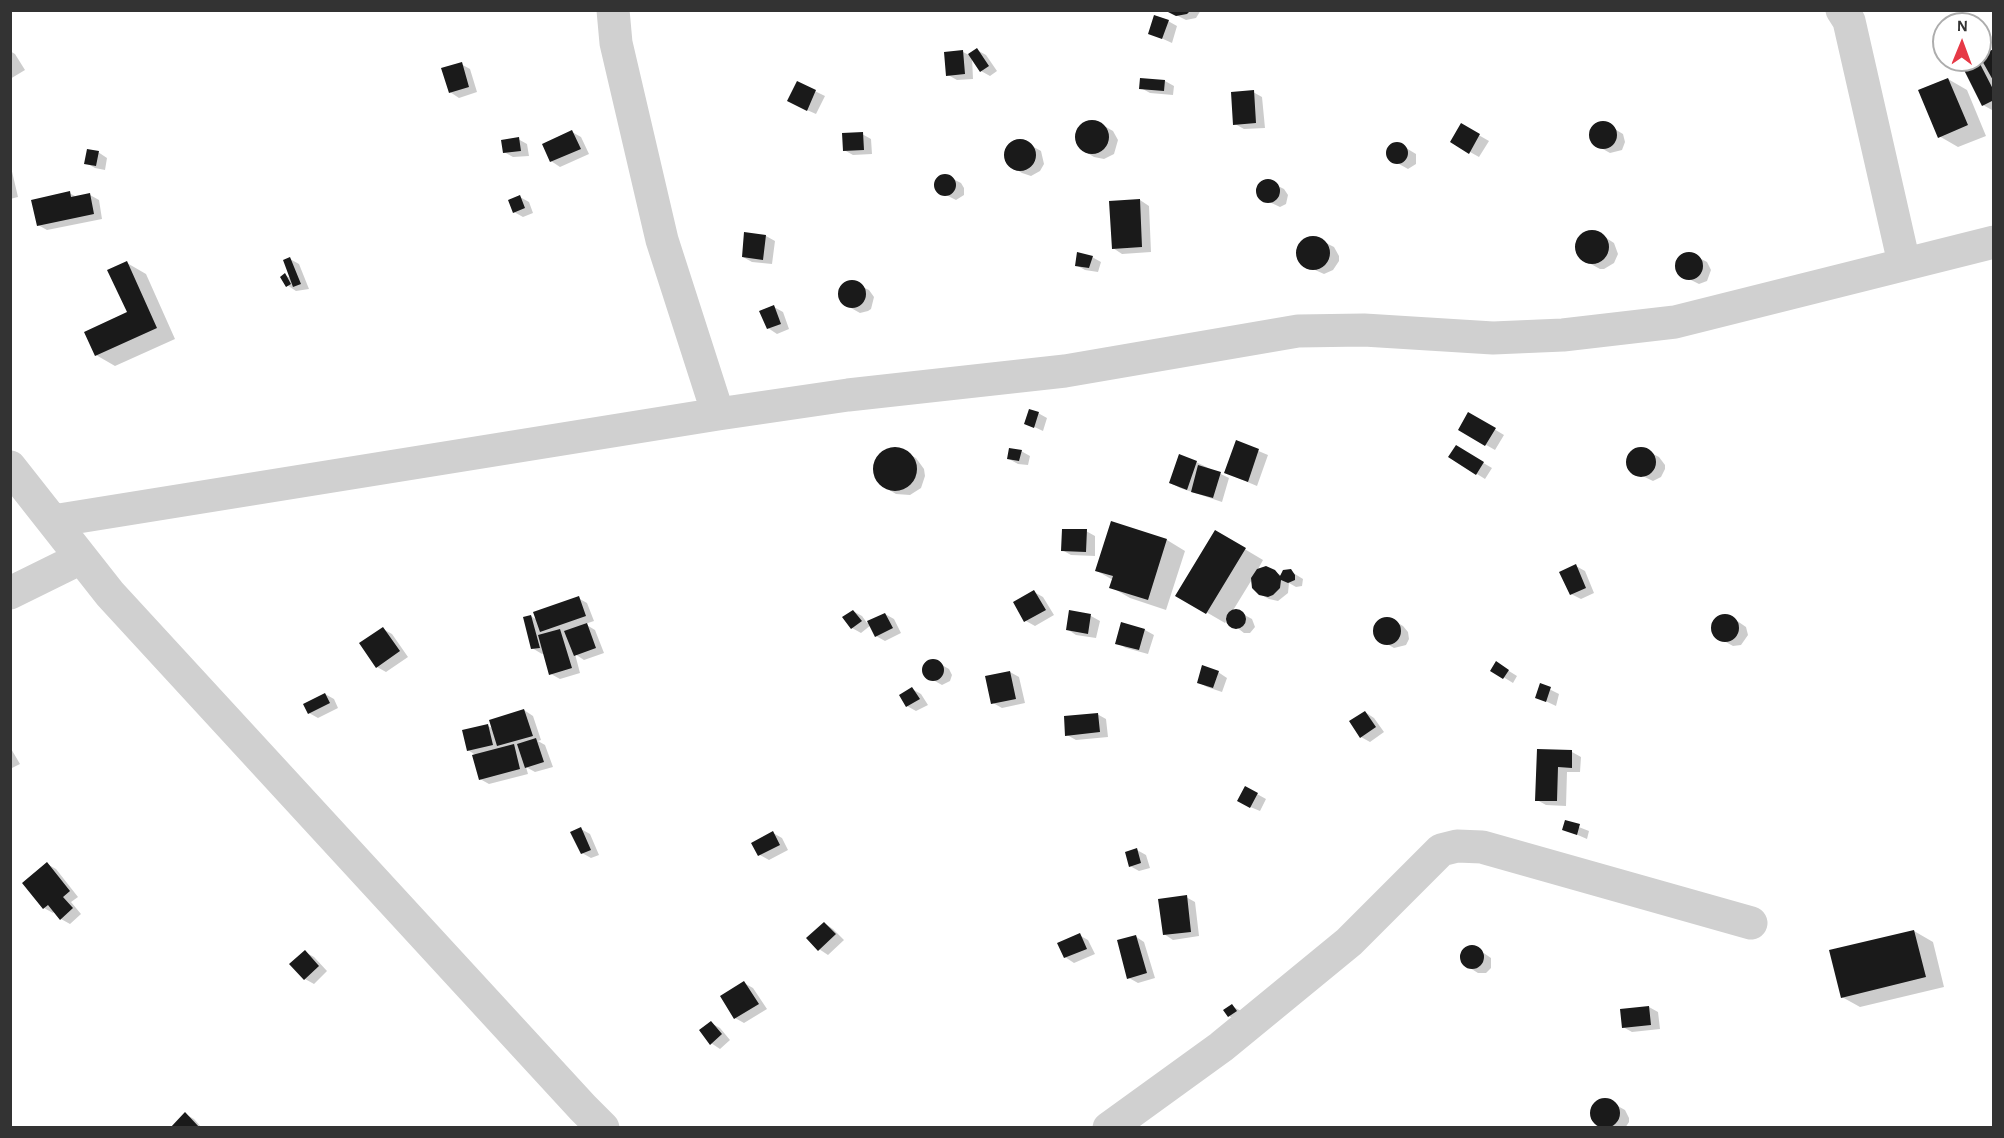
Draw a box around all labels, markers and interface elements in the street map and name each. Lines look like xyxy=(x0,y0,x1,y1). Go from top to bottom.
north arrow xyxy=(1932,12,1992,72)
text: N xyxy=(1957,18,1968,34)

